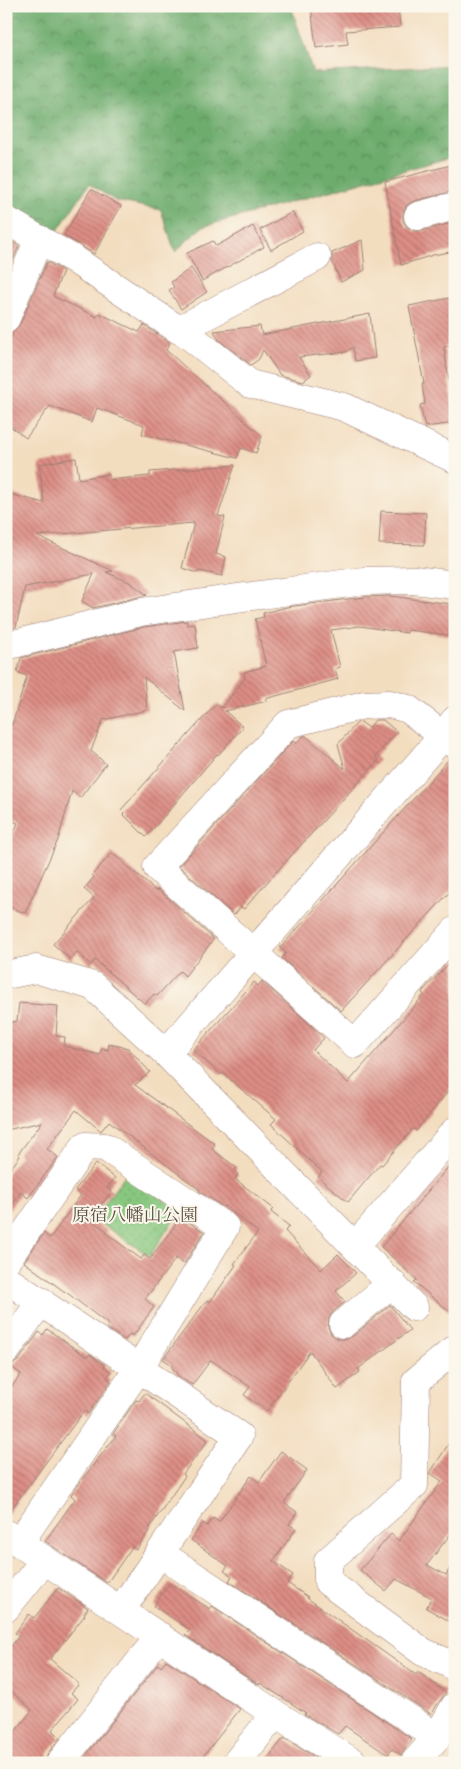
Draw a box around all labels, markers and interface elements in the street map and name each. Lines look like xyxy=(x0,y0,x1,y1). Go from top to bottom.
park label: 原宿八幡山公園 xyxy=(72,1201,198,1228)

